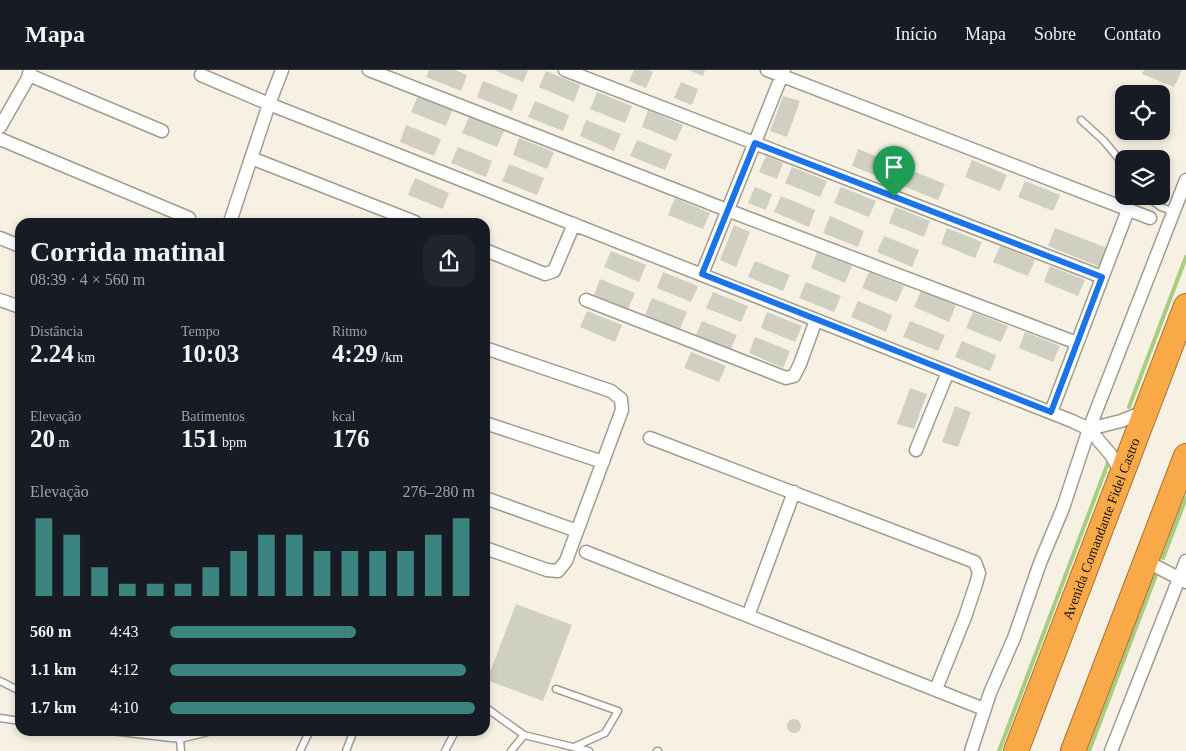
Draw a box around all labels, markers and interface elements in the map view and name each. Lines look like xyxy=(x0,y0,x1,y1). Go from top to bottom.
text: Mapa xyxy=(25,21,85,47)
text: Início xyxy=(895,24,937,44)
text: Mapa xyxy=(965,24,1006,44)
text: Sobre xyxy=(1034,24,1076,44)
text: Contato xyxy=(1104,24,1161,44)
map controls xyxy=(1115,85,1170,205)
button: locate xyxy=(1115,85,1170,140)
pin xyxy=(873,146,915,197)
button: layers xyxy=(1115,150,1170,205)
icon: arrive xyxy=(880,153,908,181)
button: share xyxy=(423,235,475,287)
text: Corrida matinal xyxy=(30,236,225,267)
text: 08:39 · 4 × 560 m xyxy=(30,271,145,288)
text: Distância xyxy=(30,324,83,339)
text: Tempo xyxy=(181,324,220,339)
text: Ritmo xyxy=(332,324,367,339)
text: 2.24 xyxy=(30,340,74,367)
text: 10:03 xyxy=(181,340,239,367)
text: 4:29 xyxy=(332,340,378,367)
text: km xyxy=(74,350,95,365)
text: /km xyxy=(378,350,403,365)
text: Elevação xyxy=(30,409,81,424)
text: Batimentos xyxy=(181,409,245,424)
text: kcal xyxy=(332,409,355,424)
text: 20 xyxy=(30,425,55,452)
text: 151 xyxy=(181,425,219,452)
text: 176 xyxy=(332,425,370,452)
text: m xyxy=(55,435,69,450)
text: bpm xyxy=(219,435,247,450)
street label: Avenida Comandante Fidel Castro xyxy=(1059,436,1142,622)
text: Elevação xyxy=(30,483,89,500)
text: 276–280 m xyxy=(403,483,475,500)
text: 560 m xyxy=(30,623,71,640)
text: 4:43 xyxy=(110,623,138,640)
text: 1.1 km xyxy=(30,661,76,678)
text: 4:12 xyxy=(110,661,138,678)
text: 1.7 km xyxy=(30,699,76,716)
text: 4:10 xyxy=(110,699,138,716)

